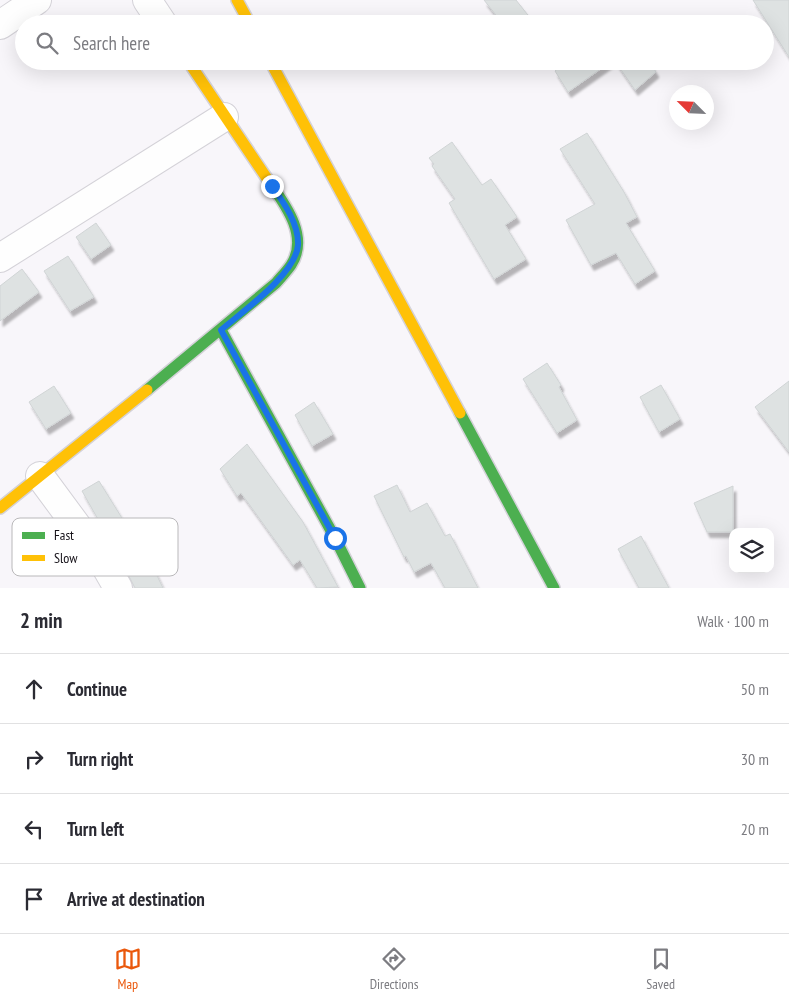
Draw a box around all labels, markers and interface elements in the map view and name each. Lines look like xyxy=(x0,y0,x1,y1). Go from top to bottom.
search box xyxy=(15,15,774,70)
icon: search xyxy=(33,29,61,57)
text: Search here xyxy=(73,31,150,55)
north arrow xyxy=(669,85,714,130)
route end xyxy=(261,175,284,198)
legend xyxy=(12,518,178,576)
text: Fast xyxy=(54,526,74,544)
route start xyxy=(324,527,347,550)
map controls xyxy=(729,528,774,573)
button: layers xyxy=(729,528,774,573)
text: Slow xyxy=(54,549,78,567)
text: 2 min xyxy=(20,607,62,634)
text: Walk · 100 m xyxy=(697,611,769,631)
icon: ahead xyxy=(20,675,48,703)
text: Continue xyxy=(67,677,127,701)
text: 50 m xyxy=(741,679,769,699)
icon: right xyxy=(20,745,48,773)
text: Turn right xyxy=(67,747,133,771)
text: 30 m xyxy=(741,749,769,769)
icon: left xyxy=(20,815,48,843)
text: Turn left xyxy=(67,817,124,841)
text: 20 m xyxy=(741,819,769,839)
icon: arrive xyxy=(20,885,48,913)
text: Arrive at destination xyxy=(67,887,205,911)
tab: Map xyxy=(114,945,142,993)
tab: Directions xyxy=(370,945,418,993)
tab: Saved xyxy=(646,945,675,993)

